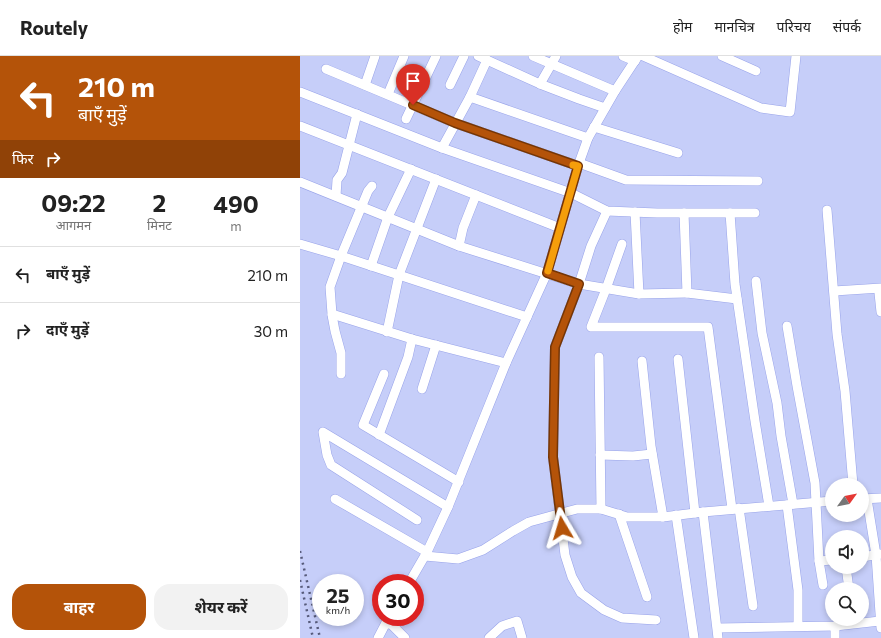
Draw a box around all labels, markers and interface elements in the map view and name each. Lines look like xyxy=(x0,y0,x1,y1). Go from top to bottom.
text: Routely xyxy=(20,16,88,39)
text: होम xyxy=(673,18,692,35)
text: मानचित्र xyxy=(714,18,755,35)
text: परिचय xyxy=(777,18,811,35)
text: संपर्क xyxy=(833,18,861,35)
pin xyxy=(396,64,430,105)
text: 210 m xyxy=(78,69,155,103)
icon: arrive xyxy=(402,70,424,92)
icon: left xyxy=(12,72,64,124)
text: बाएँ मुड़ें xyxy=(78,103,127,125)
icon: right xyxy=(42,148,64,170)
text: फिर xyxy=(12,149,34,167)
text: 09:22 xyxy=(41,188,106,217)
text: 2 xyxy=(153,188,166,217)
text: 490 xyxy=(213,189,259,218)
text: आगमन xyxy=(56,217,91,233)
text: मिनट xyxy=(147,217,172,233)
text: m xyxy=(230,218,242,234)
icon: left xyxy=(12,264,34,286)
text: बाएँ मुड़ें xyxy=(46,264,90,282)
text: 210 m xyxy=(248,266,288,284)
icon: right xyxy=(12,320,34,342)
text: दाएँ मुड़ें xyxy=(46,320,89,338)
text: 30 m xyxy=(254,322,288,340)
north arrow xyxy=(825,478,869,522)
map controls xyxy=(825,478,869,626)
position arrow xyxy=(541,507,583,549)
button: sound xyxy=(825,530,869,574)
speed limit sign: 30 xyxy=(372,574,424,626)
button: search xyxy=(825,582,869,626)
text: 25 xyxy=(326,583,350,607)
button: बाहर xyxy=(12,584,146,630)
button: शेयर करें xyxy=(154,584,288,630)
text: km/h xyxy=(326,604,350,616)

